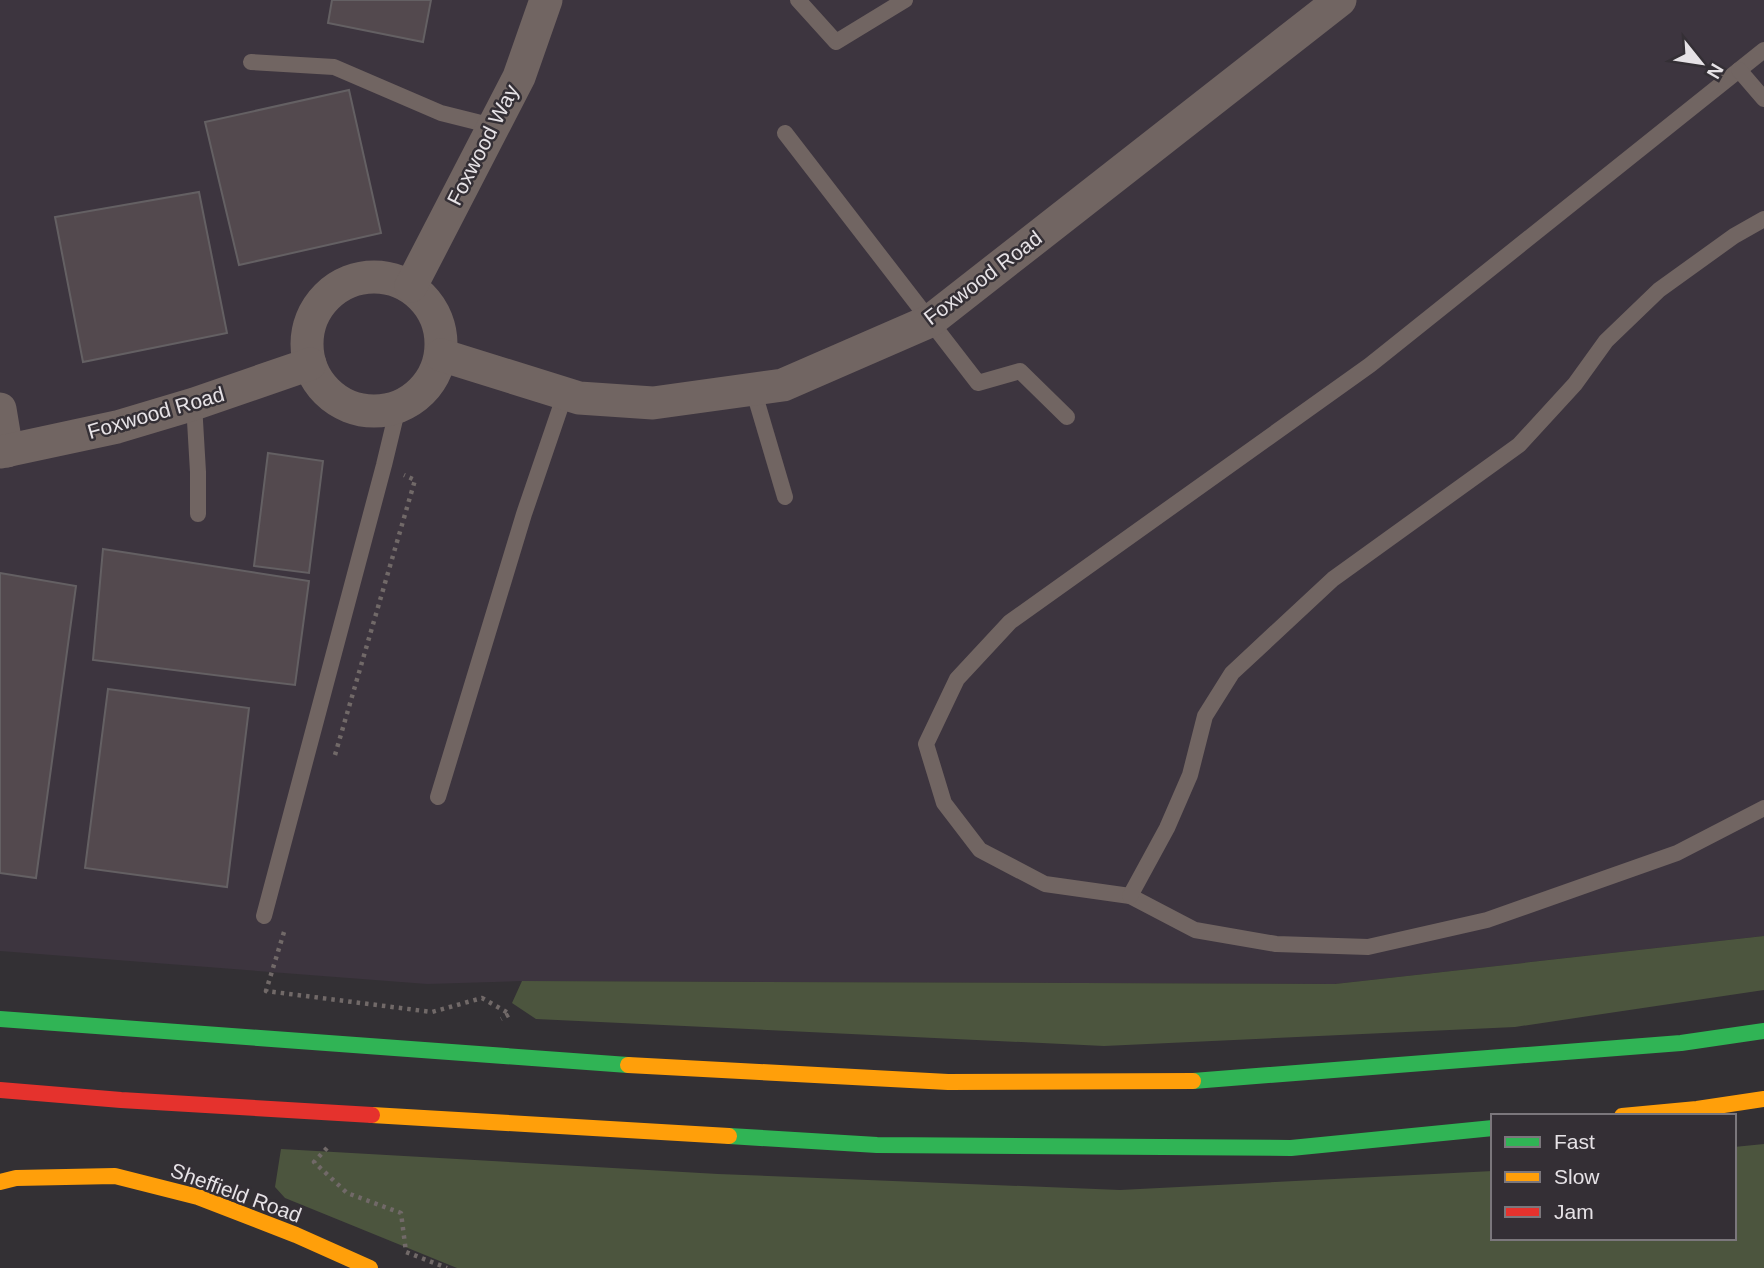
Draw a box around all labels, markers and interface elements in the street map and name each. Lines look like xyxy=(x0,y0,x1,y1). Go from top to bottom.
north arrow xyxy=(1666,28,1736,98)
text: N xyxy=(1703,60,1728,82)
street label: Foxwood Way xyxy=(442,80,523,209)
street label: Foxwood Road xyxy=(919,226,1046,329)
street label: Foxwood Road xyxy=(85,382,227,443)
legend xyxy=(1491,1114,1736,1240)
text: Fast xyxy=(1554,1130,1595,1153)
street label: Sheffield Road xyxy=(168,1158,305,1227)
text: Slow xyxy=(1554,1165,1600,1188)
text: Jam xyxy=(1554,1200,1594,1223)

